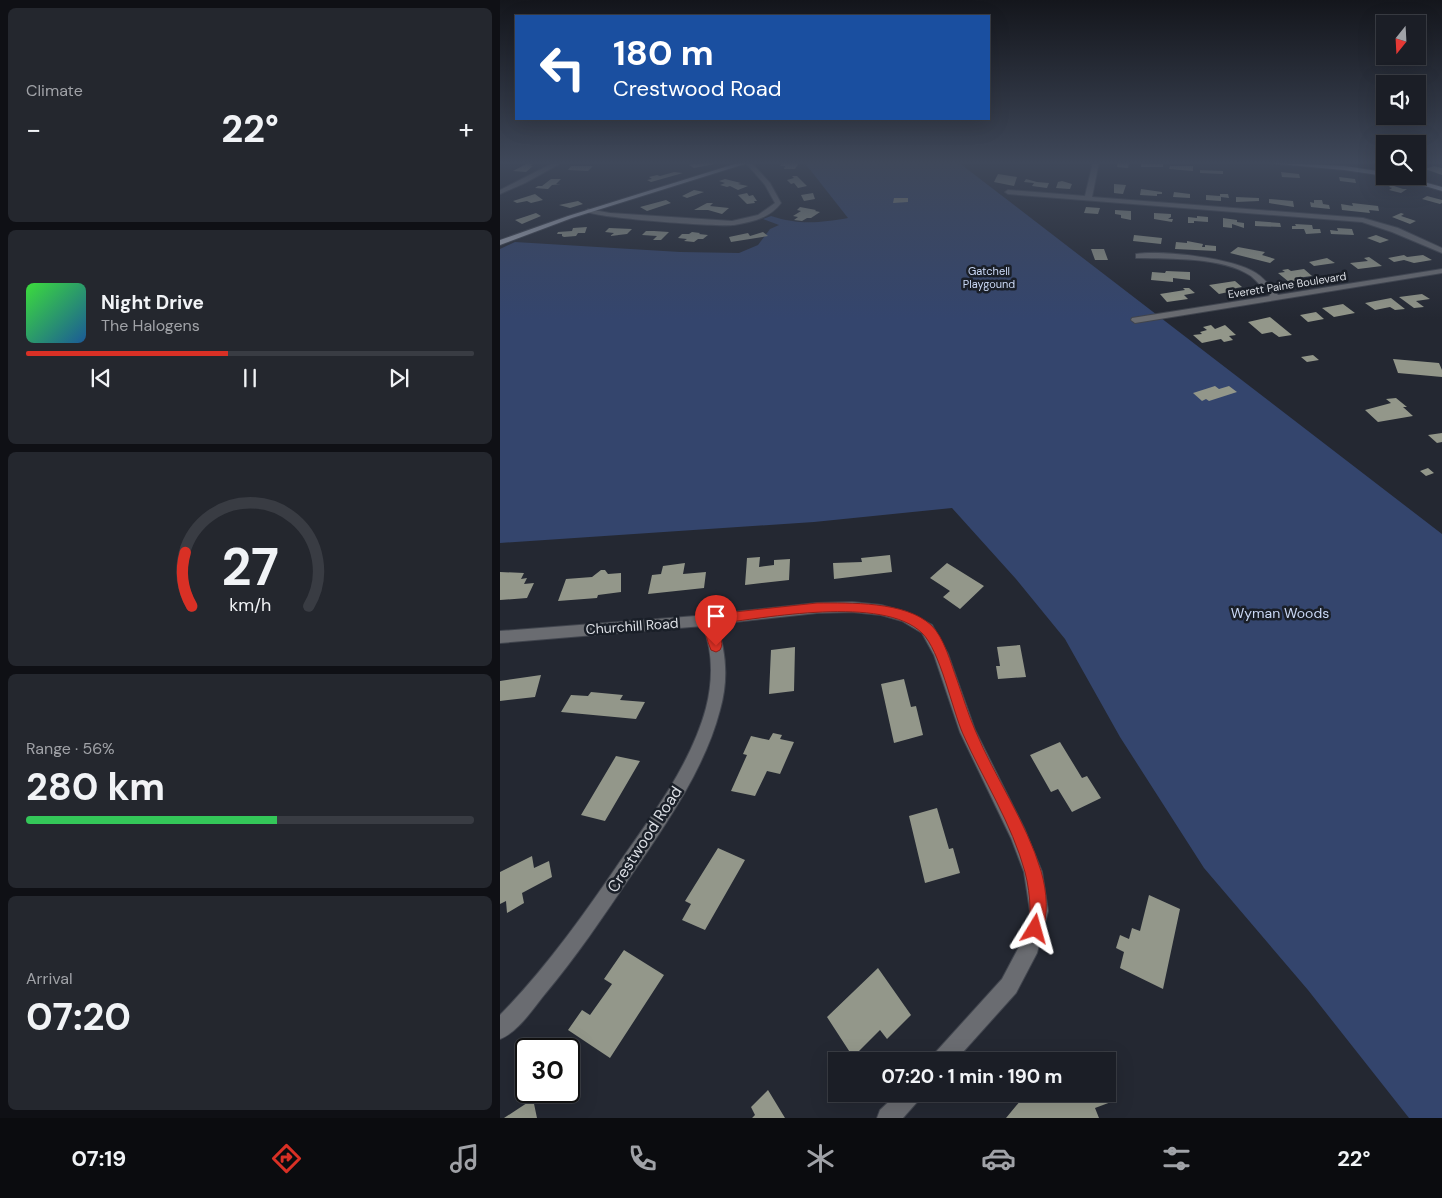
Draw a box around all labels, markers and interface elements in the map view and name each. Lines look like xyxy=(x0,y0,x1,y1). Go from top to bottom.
north arrow xyxy=(1376,15,1426,65)
map controls xyxy=(1376,15,1426,185)
text: 180 m xyxy=(613,30,714,76)
icon: left xyxy=(530,35,595,100)
text: Crestwood Road xyxy=(613,74,782,103)
button: sound xyxy=(1376,75,1426,125)
text: Climate xyxy=(26,80,83,101)
text: 22° xyxy=(221,104,279,154)
text: − xyxy=(26,111,41,148)
text: + xyxy=(459,111,474,148)
button: search xyxy=(1376,135,1426,185)
park label: Gatchell Playgound xyxy=(963,264,1015,291)
street label: Everett Paine Boulevard xyxy=(1227,269,1347,301)
text: Night Drive xyxy=(101,290,204,315)
text: The Halogens xyxy=(101,315,200,336)
icon: previous xyxy=(87,364,115,392)
icon: pause xyxy=(236,364,264,392)
icon: next xyxy=(385,364,413,392)
text: 27 xyxy=(221,533,279,601)
text: km/h xyxy=(229,593,271,617)
pin xyxy=(695,595,737,646)
icon: arrive xyxy=(702,602,730,630)
park label: Wyman Woods xyxy=(1231,604,1329,622)
street label: Churchill Road xyxy=(585,614,679,638)
text: Range · 56% xyxy=(26,738,115,759)
text: 280 km xyxy=(26,762,165,812)
street label: Crestwood Road xyxy=(602,782,687,896)
position arrow xyxy=(1008,902,1060,954)
text: Arrival xyxy=(26,968,73,989)
text: 07:20 xyxy=(26,992,131,1042)
speed limit sign: 30 xyxy=(515,1038,580,1103)
text: 07:20 · 1 min · 190 m xyxy=(882,1064,1062,1089)
icon: directions xyxy=(269,1141,304,1176)
icon: music xyxy=(447,1141,482,1176)
icon: phone xyxy=(625,1141,660,1176)
icon: climate xyxy=(803,1141,838,1176)
icon: car xyxy=(981,1141,1016,1176)
icon: filters xyxy=(1159,1141,1194,1176)
text: 07:19 xyxy=(71,1144,126,1173)
text: 22° xyxy=(1337,1144,1371,1173)

